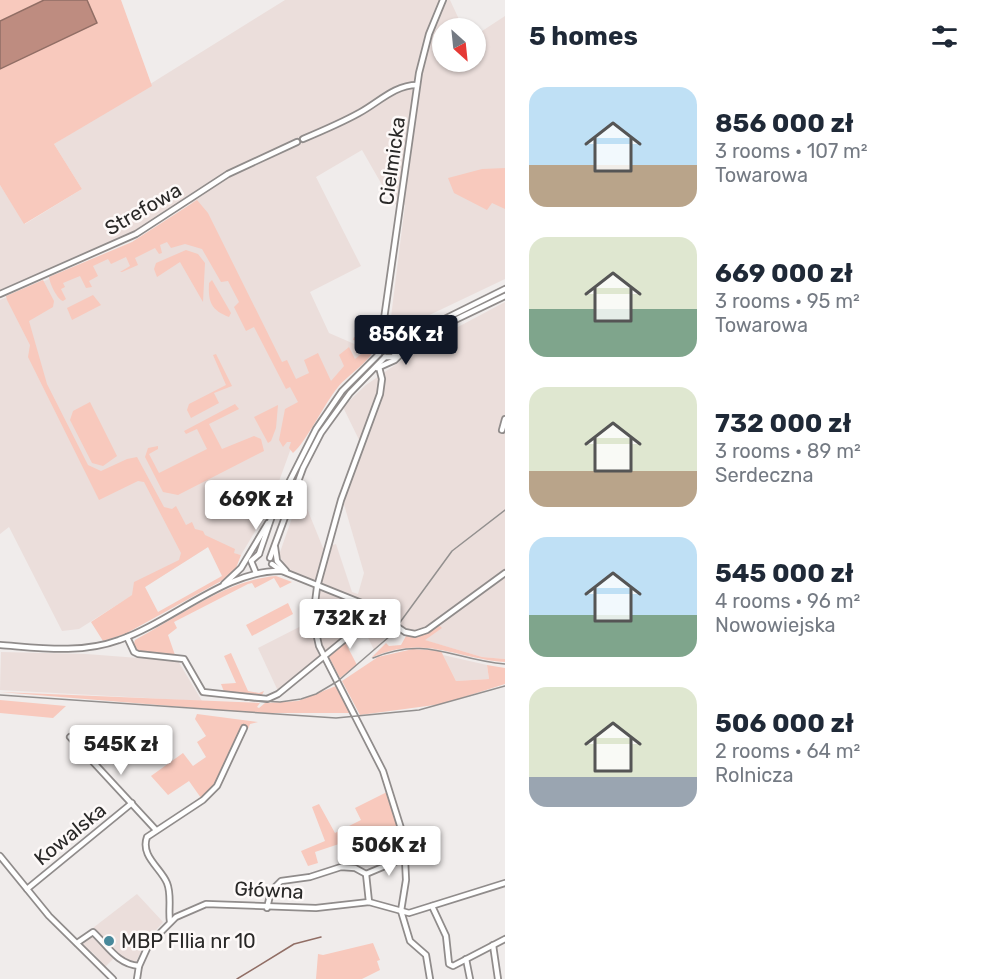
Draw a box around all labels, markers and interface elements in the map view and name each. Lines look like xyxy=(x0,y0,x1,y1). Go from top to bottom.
north arrow xyxy=(432,18,486,72)
map controls xyxy=(432,18,486,72)
icon: filters xyxy=(928,20,961,53)
text: 5 homes xyxy=(529,21,638,52)
text: 856 000 zł xyxy=(715,108,854,139)
icon: home xyxy=(577,111,649,183)
street label: Cielmicka xyxy=(374,115,410,207)
text: 3 rooms · 107 m² xyxy=(715,139,868,163)
text: Towarowa xyxy=(715,163,808,187)
street label: Strefowa xyxy=(101,178,185,240)
text: 669 000 zł xyxy=(715,258,853,289)
icon: home xyxy=(577,261,649,333)
text: 3 rooms · 95 m² xyxy=(715,289,860,313)
text: Towarowa xyxy=(715,313,808,337)
pin: 856K zł xyxy=(351,315,461,366)
text: 856K zł xyxy=(369,322,443,346)
text: 732 000 zł xyxy=(715,408,851,439)
icon: home xyxy=(577,411,649,483)
text: 3 rooms · 89 m² xyxy=(715,439,861,463)
text: Serdeczna xyxy=(715,463,814,487)
pin: 669K zł xyxy=(201,480,311,531)
text: 669K zł xyxy=(219,487,293,511)
text: 545 000 zł xyxy=(715,558,854,589)
icon: home xyxy=(577,561,649,633)
text: 4 rooms · 96 m² xyxy=(715,589,860,613)
pin: 732K zł xyxy=(295,599,405,650)
text: 732K zł xyxy=(314,606,387,630)
text: Nowowiejska xyxy=(715,613,836,637)
text: 506 000 zł xyxy=(715,708,854,739)
icon: home xyxy=(577,711,649,783)
pin: 545K zł xyxy=(66,725,176,776)
text: 545K zł xyxy=(84,732,158,756)
text: 2 rooms · 64 m² xyxy=(715,739,860,763)
text: Rolnicza xyxy=(715,763,794,787)
street label: Kowalska xyxy=(29,798,111,870)
pin: 506K zł xyxy=(334,826,444,877)
text: 506K zł xyxy=(352,833,426,857)
street label: Główna xyxy=(234,876,304,904)
place label: MBP FIlia nr 10 xyxy=(121,929,256,953)
marker: MBP FIlia nr 10 xyxy=(102,934,116,948)

